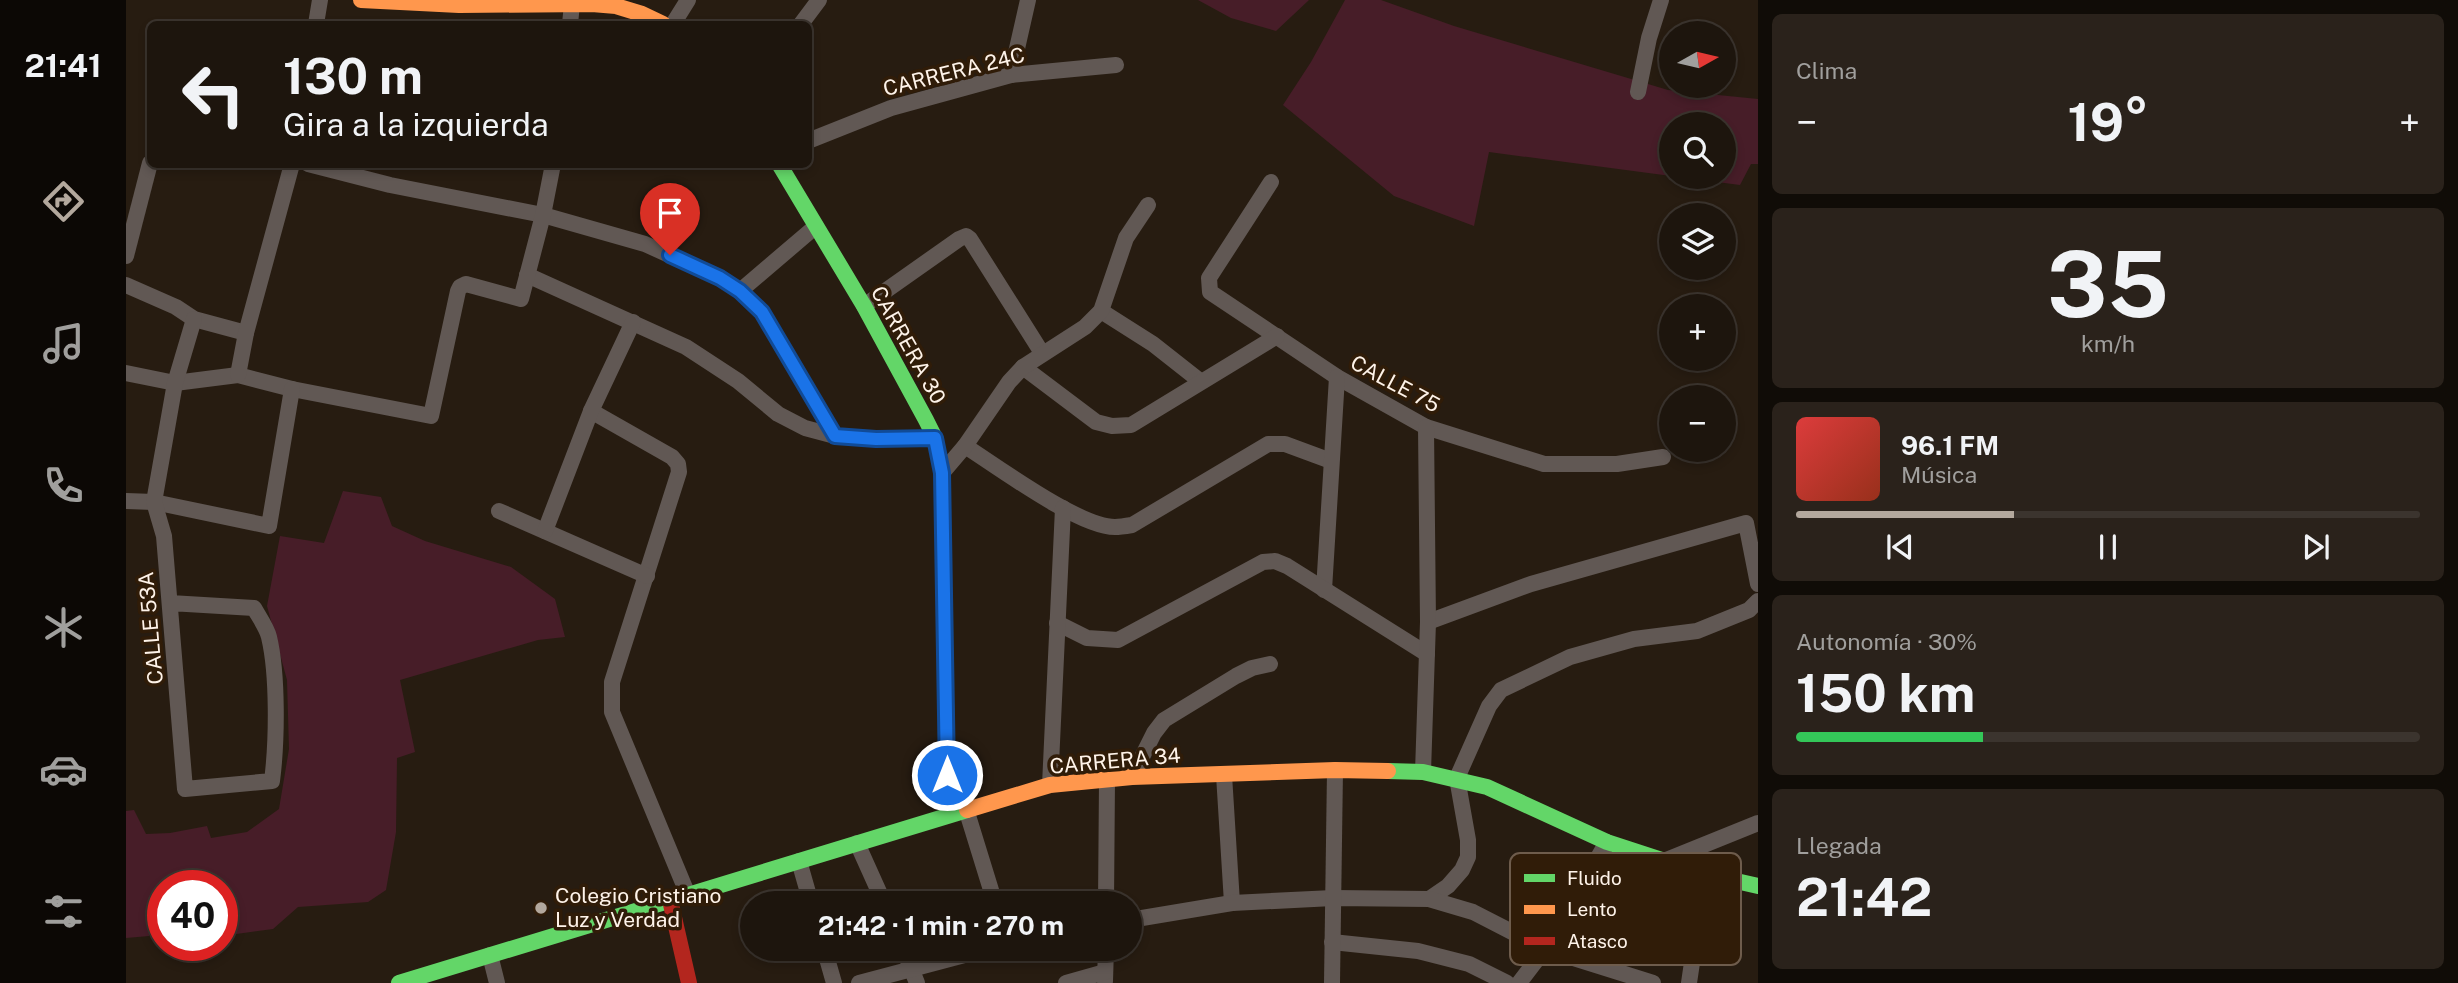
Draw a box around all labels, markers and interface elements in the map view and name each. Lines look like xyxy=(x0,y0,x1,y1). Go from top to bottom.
north arrow xyxy=(1659,21,1736,98)
map controls xyxy=(1659,21,1736,462)
street label: CARRERA 24C xyxy=(880,42,1027,101)
text: 21:41 xyxy=(24,47,102,84)
text: 130 m xyxy=(283,47,423,105)
icon: left xyxy=(168,49,259,140)
text: Clima xyxy=(1796,57,1857,84)
text: 19° xyxy=(2067,92,2149,153)
text: − xyxy=(1796,100,1817,145)
text: + xyxy=(2399,100,2420,145)
text: Gira a la izquierda xyxy=(283,106,549,143)
button: search xyxy=(1659,112,1736,189)
icon: directions xyxy=(39,177,88,226)
pin xyxy=(640,183,700,255)
icon: arrive xyxy=(651,194,689,232)
button: layers xyxy=(1659,203,1736,280)
text: 35 xyxy=(2047,231,2169,337)
street label: CARRERA 30 xyxy=(866,281,951,408)
button: + xyxy=(1659,294,1736,371)
icon: music xyxy=(39,319,88,368)
text: km/h xyxy=(2081,330,2135,357)
street label: CALLE 75 xyxy=(1346,350,1444,417)
button: − xyxy=(1659,385,1736,462)
text: 96.1 FM xyxy=(1901,430,1999,461)
icon: phone xyxy=(39,461,88,510)
text: Música xyxy=(1901,461,1977,488)
icon: previous xyxy=(1881,528,1919,566)
icon: pause xyxy=(2089,528,2127,566)
icon: next xyxy=(2297,528,2335,566)
street label: CALLE 53A xyxy=(133,571,168,685)
icon: climate xyxy=(39,603,88,652)
text: Autonomía · 30% xyxy=(1796,628,1977,655)
text: 150 km xyxy=(1796,663,1975,724)
position arrow xyxy=(910,738,984,812)
street label: CARRERA 34 xyxy=(1048,742,1181,779)
icon: car xyxy=(39,745,88,794)
text: Llegada xyxy=(1796,832,1882,859)
legend xyxy=(1510,853,1741,965)
text: Fluido xyxy=(1567,867,1622,889)
text: 21:42 xyxy=(1796,867,1932,928)
speed limit sign: 40 xyxy=(147,870,238,961)
place label: Colegio Cristiano Luz y Verdad xyxy=(555,883,721,932)
icon: filters xyxy=(39,887,88,936)
text: Lento xyxy=(1567,898,1617,920)
marker: Colegio Cristiano Luz y Verdad xyxy=(533,900,549,916)
text: 21:42 · 1 min · 270 m xyxy=(818,910,1064,941)
text: Atasco xyxy=(1567,930,1628,952)

